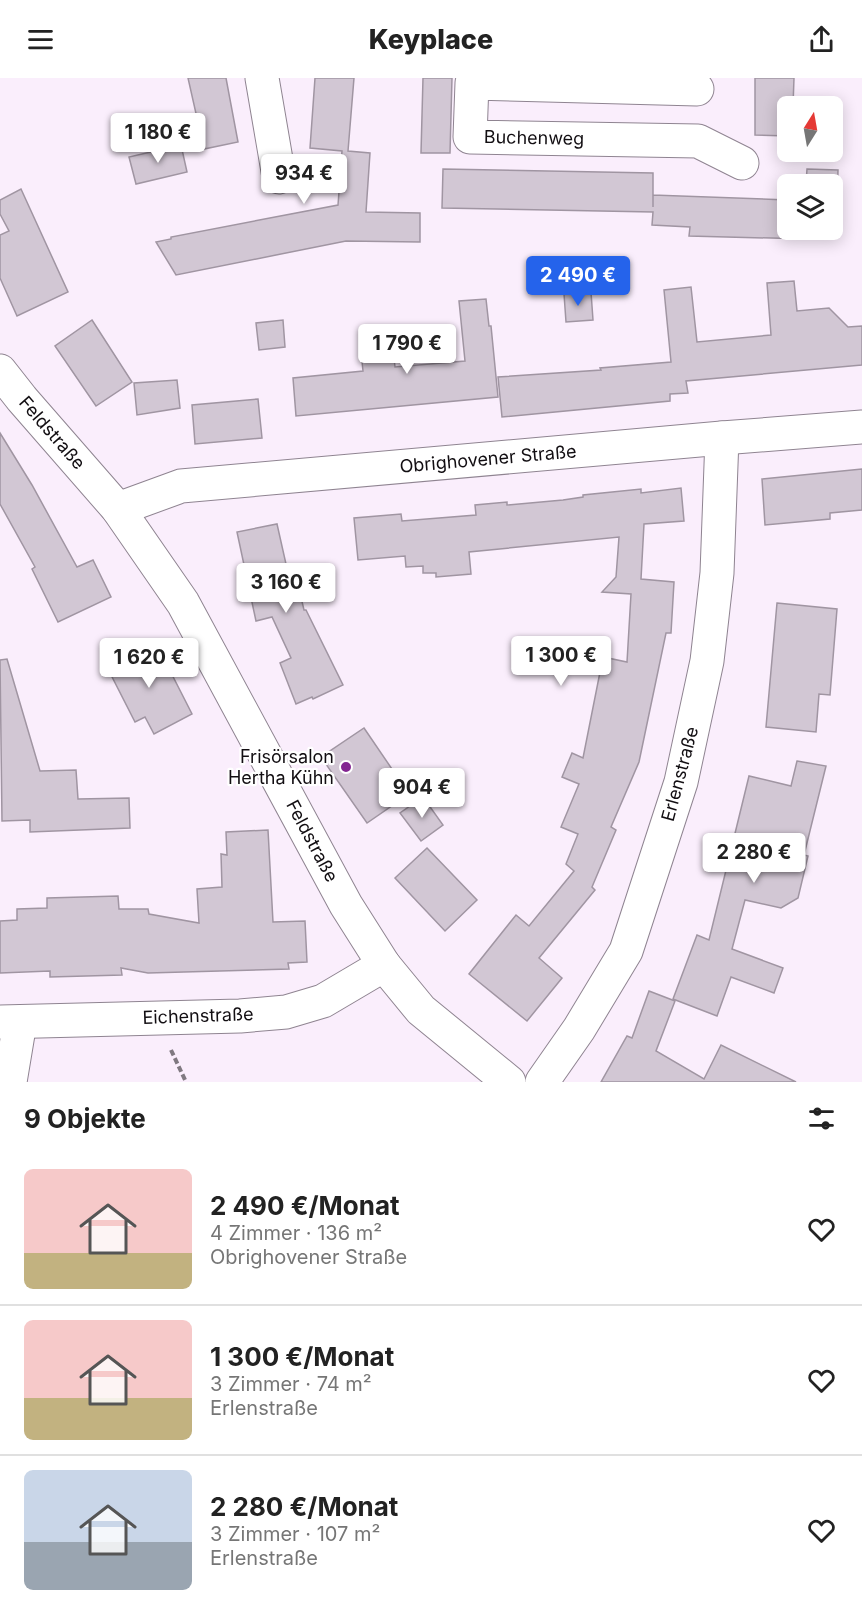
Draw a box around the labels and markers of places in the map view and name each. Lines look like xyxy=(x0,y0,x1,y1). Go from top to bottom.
pin: 1 180 € xyxy=(103,113,213,164)
pin: 934 € xyxy=(262,154,346,205)
pin: 2 490 € xyxy=(523,256,633,307)
pin: 1 790 € xyxy=(352,324,462,375)
pin: 3 160 € xyxy=(231,563,341,614)
pin: 1 300 € xyxy=(506,636,616,687)
pin: 1 620 € xyxy=(94,638,204,689)
place label: Frisörsalon Hertha Kühn xyxy=(228,746,334,788)
marker: Frisörsalon Hertha Kühn xyxy=(339,760,353,774)
pin: 904 € xyxy=(380,768,464,819)
pin: 2 280 € xyxy=(699,833,809,884)

